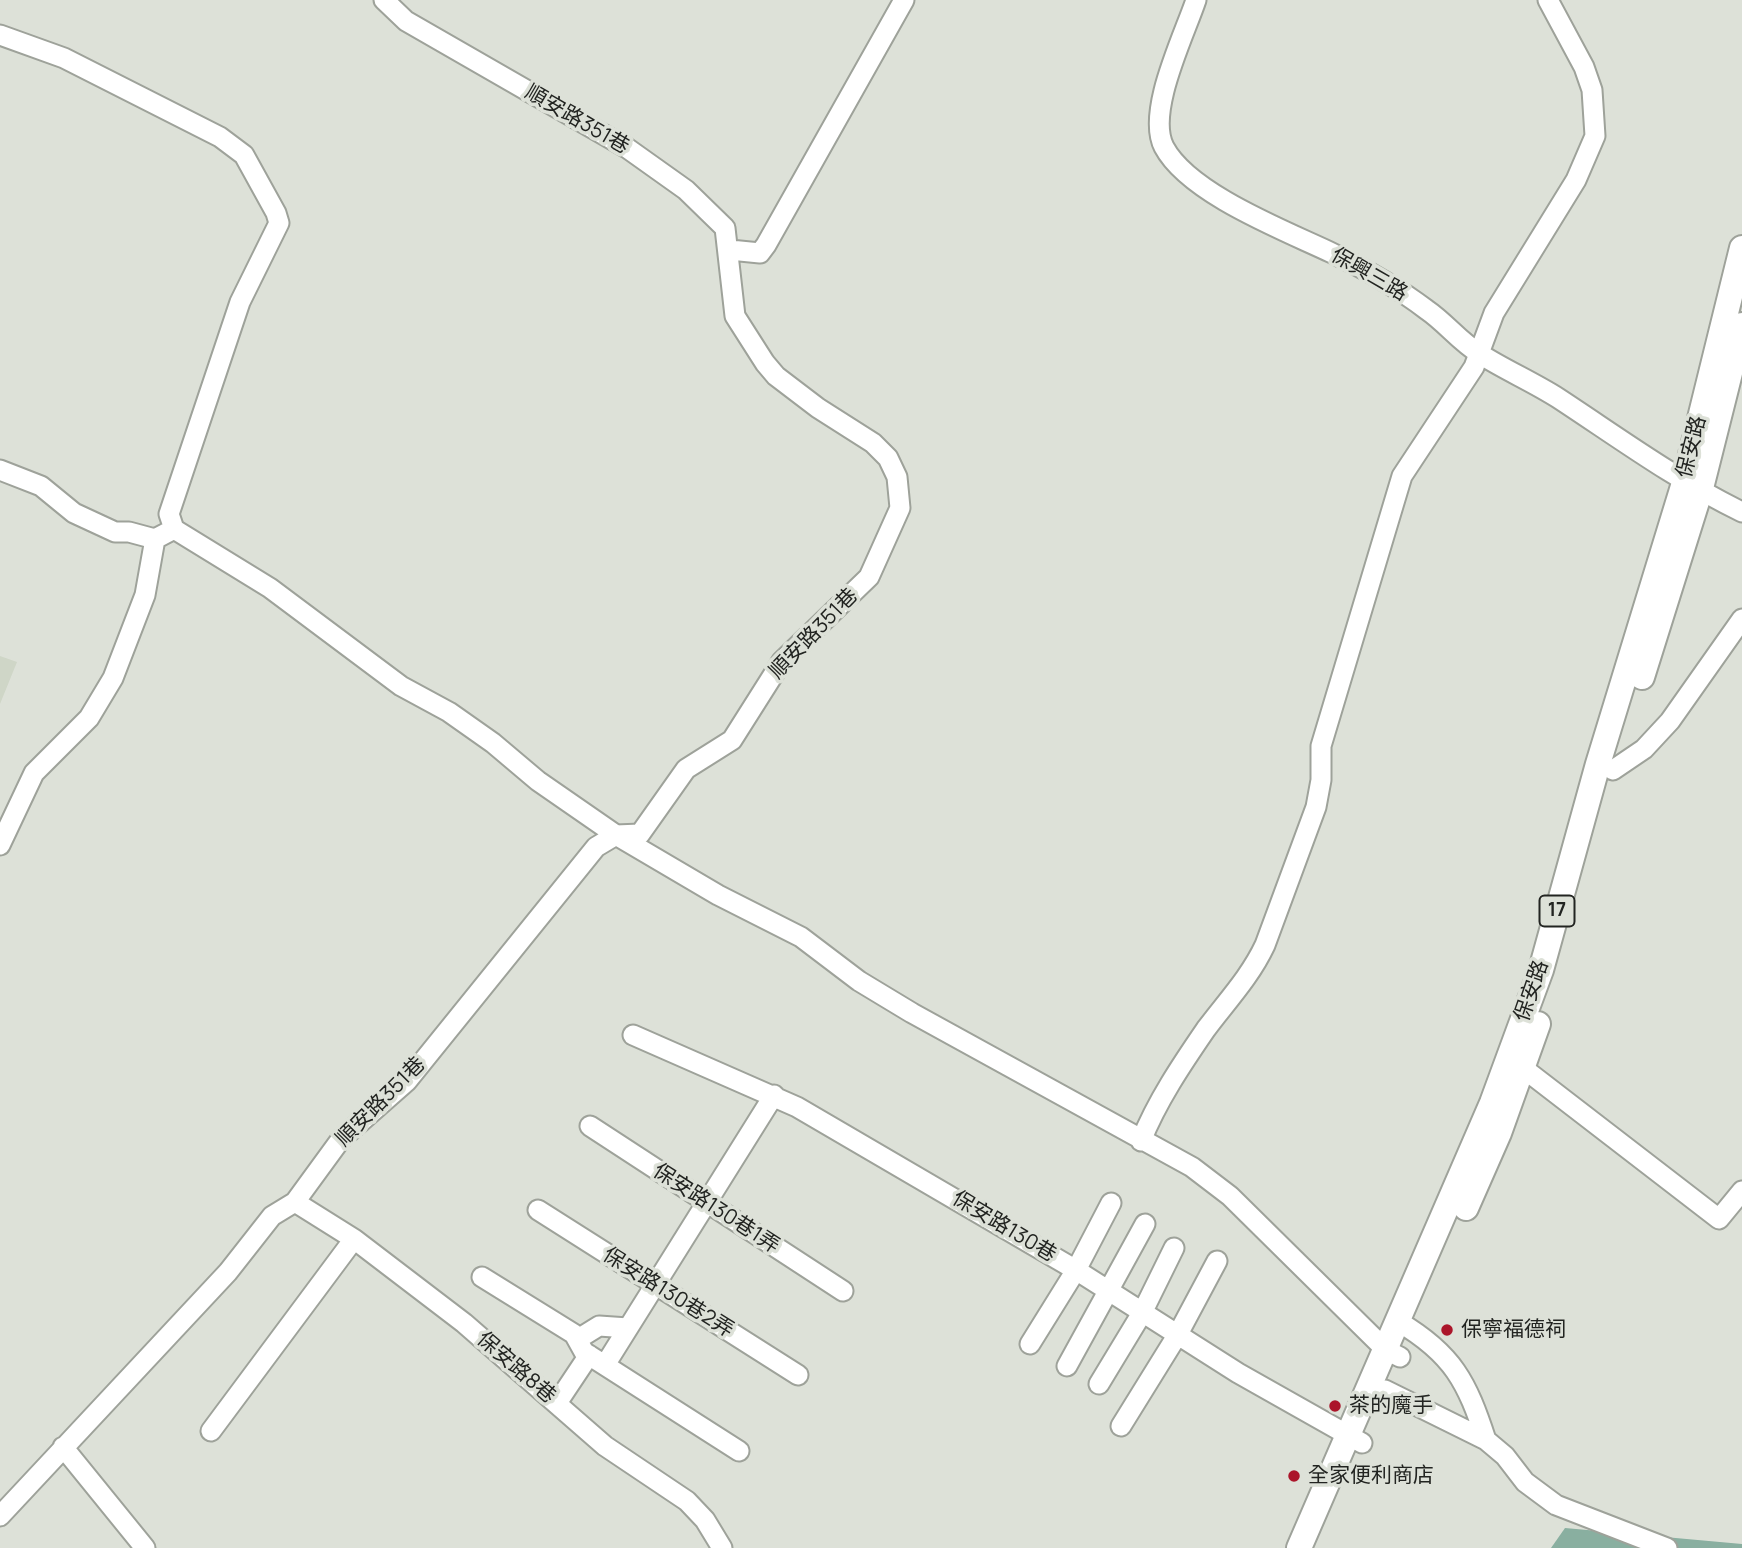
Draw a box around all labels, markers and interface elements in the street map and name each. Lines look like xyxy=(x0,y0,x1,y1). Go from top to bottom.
street label: 順安路351巷 xyxy=(521,80,633,160)
street label: 保興三路 xyxy=(1326,243,1412,307)
street label: 保安路 xyxy=(1672,413,1712,481)
street label: 順安路351巷 xyxy=(765,584,863,684)
road number: 17 xyxy=(1540,896,1574,926)
street label: 保安路 xyxy=(1510,957,1554,1025)
street label: 順安路351巷 xyxy=(331,1052,431,1152)
street label: 保安路130巷1弄 xyxy=(648,1159,784,1259)
street label: 保安路130巷 xyxy=(948,1186,1060,1268)
street label: 保安路130巷2弄 xyxy=(598,1243,738,1343)
place label: 保寧福德祠 xyxy=(1461,1317,1566,1343)
marker: 保寧福德祠 xyxy=(1439,1322,1455,1338)
street label: 保安路8巷 xyxy=(471,1327,561,1409)
place label: 茶的魔手 xyxy=(1349,1393,1433,1419)
marker: 茶的魔手 xyxy=(1327,1398,1343,1414)
place label: 全家便利商店 xyxy=(1308,1463,1434,1489)
marker: 全家便利商店 xyxy=(1286,1468,1302,1484)

